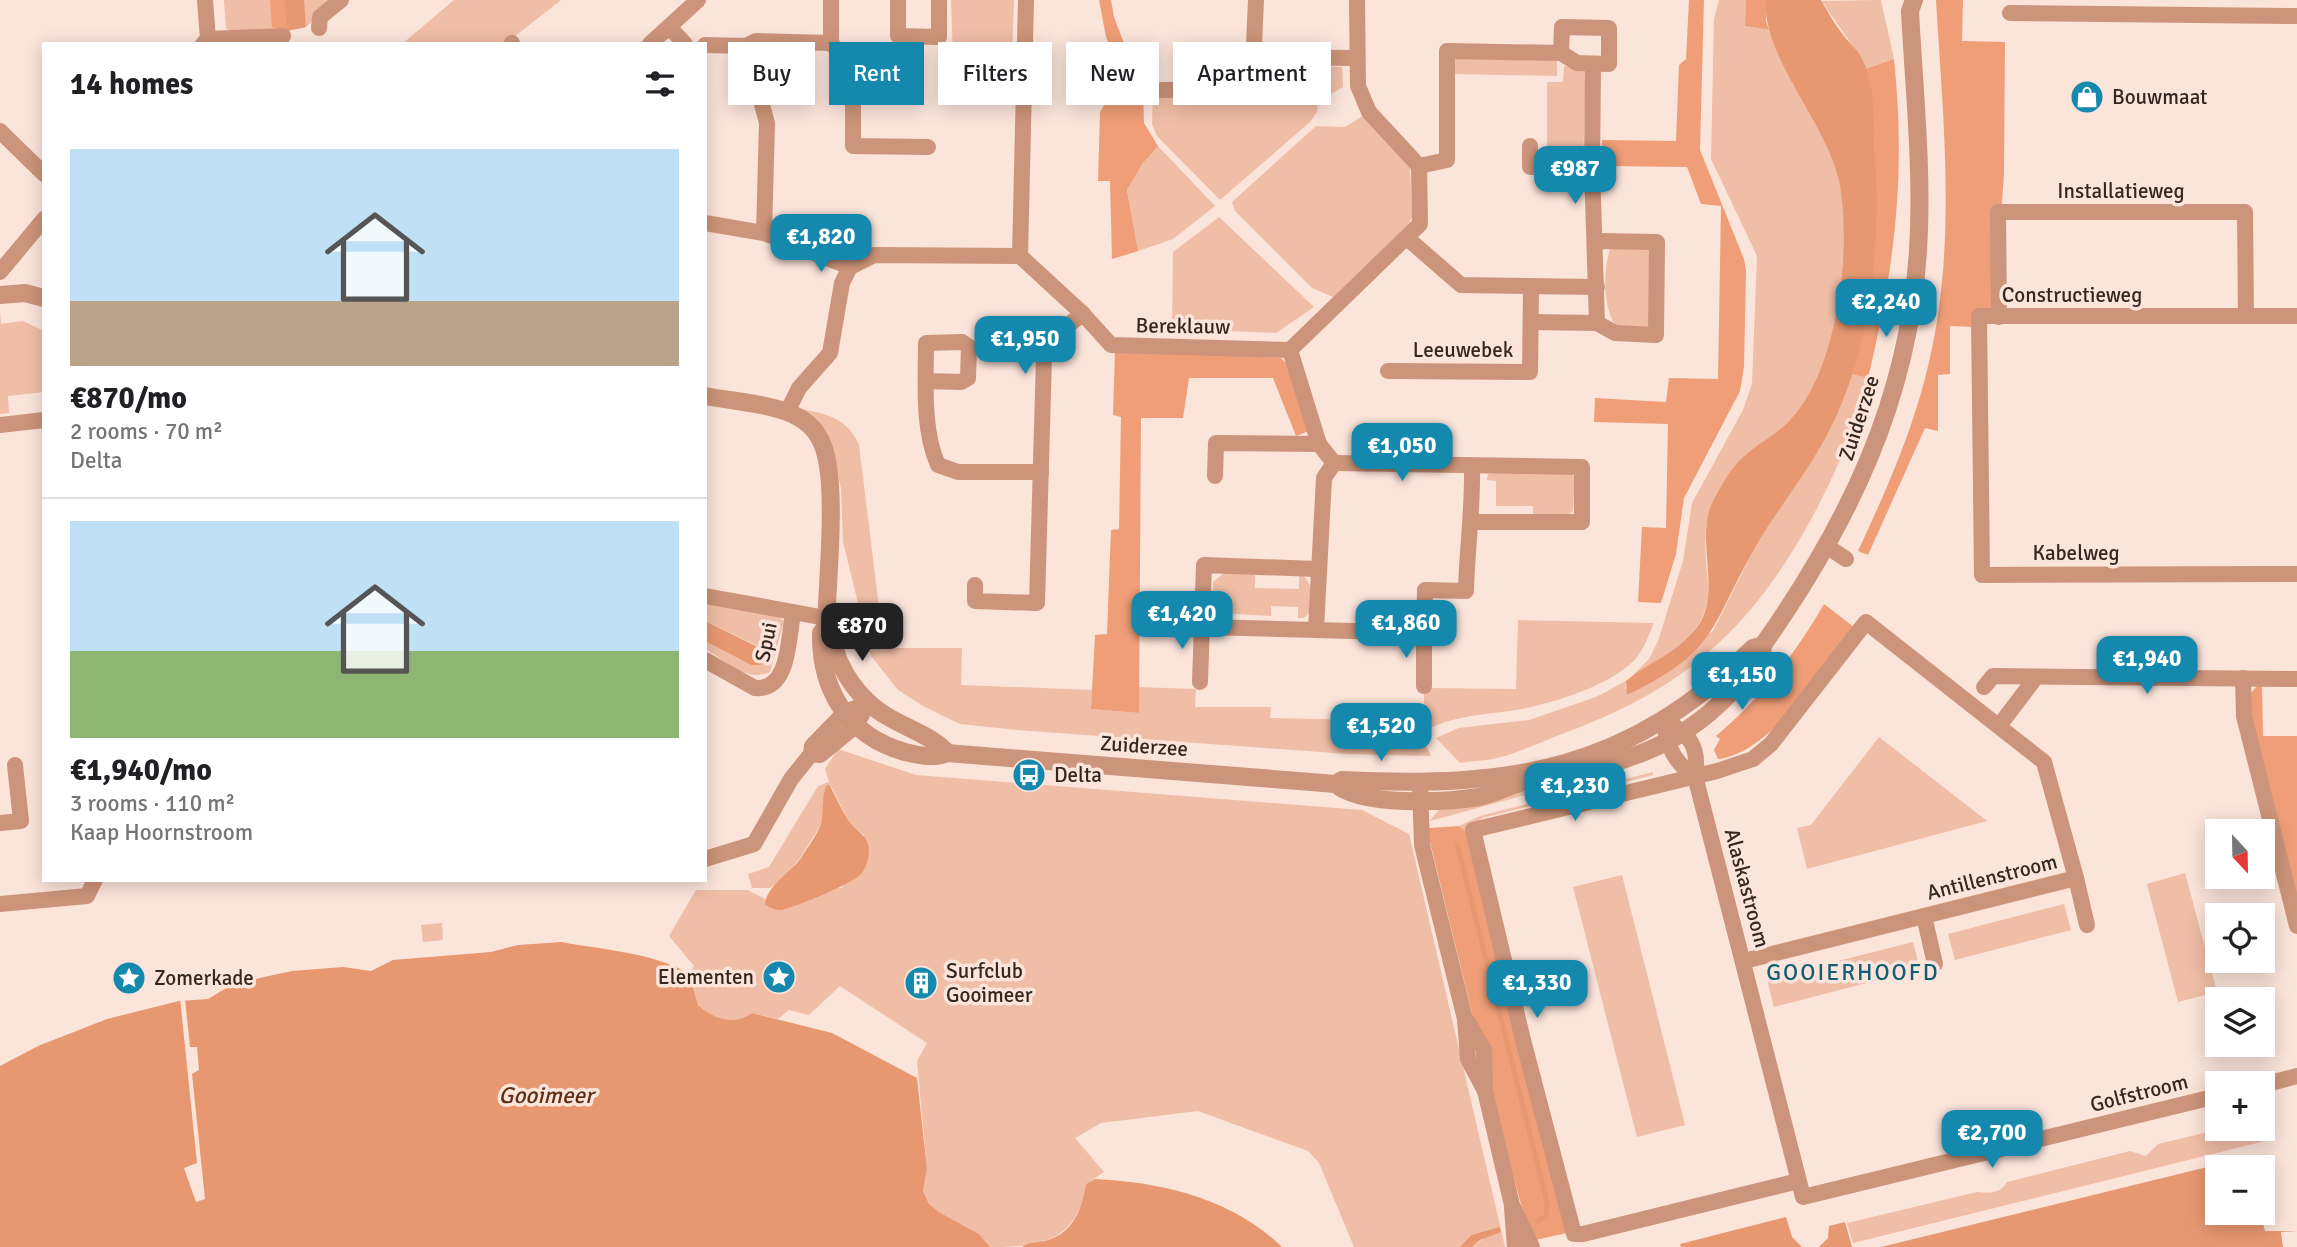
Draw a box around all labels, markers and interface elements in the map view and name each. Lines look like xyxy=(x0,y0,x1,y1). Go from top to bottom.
chip: Buy xyxy=(728,42,815,105)
chip: Rent xyxy=(829,42,924,105)
chip: Filters xyxy=(938,42,1052,105)
chip: New xyxy=(1066,42,1159,105)
chip: Apartment xyxy=(1173,42,1331,105)
icon: filters xyxy=(641,65,679,103)
text: 14 homes xyxy=(70,66,193,103)
shop icon: Bouwmaat xyxy=(2068,78,2106,116)
place label: Bouwmaat xyxy=(2112,84,2207,110)
pin: €987 xyxy=(1534,146,1616,206)
text: €987 xyxy=(1550,154,1600,183)
street label: Installatieweg xyxy=(2057,178,2185,204)
icon: home xyxy=(312,194,438,320)
pin: €1,820 xyxy=(764,215,878,274)
text: €1,820 xyxy=(787,222,855,251)
pin: €2,240 xyxy=(1829,280,1943,339)
street label: Constructieweg xyxy=(2002,282,2142,308)
text: €2,240 xyxy=(1852,287,1920,316)
street label: Bereklauw xyxy=(1135,312,1231,340)
pin: €1,950 xyxy=(968,316,1082,376)
text: €1,950 xyxy=(991,324,1059,353)
street label: Leeuwebek xyxy=(1413,337,1514,363)
street label: Zuiderzee xyxy=(1833,372,1885,464)
text: €870/mo xyxy=(70,380,187,417)
text: 2 rooms · 70 m² xyxy=(70,417,223,446)
pin: €1,050 xyxy=(1345,424,1459,483)
text: €1,050 xyxy=(1368,431,1436,460)
text: Delta xyxy=(70,446,123,475)
street label: Kabelweg xyxy=(2032,540,2120,566)
icon: home xyxy=(312,566,438,692)
pin: €1,420 xyxy=(1125,592,1239,651)
text: €1,420 xyxy=(1148,599,1216,628)
pin: €1,860 xyxy=(1349,600,1463,660)
pin: €870 xyxy=(821,604,903,663)
text: €1,860 xyxy=(1372,608,1440,637)
text: €870 xyxy=(837,611,887,640)
street label: Spui xyxy=(749,620,783,664)
pin: €1,940 xyxy=(2090,636,2204,696)
text: €1,940 xyxy=(2113,644,2181,673)
pin: €1,150 xyxy=(1685,652,1799,712)
text: €1,150 xyxy=(1708,660,1776,689)
pin: €1,520 xyxy=(1324,704,1438,763)
text: €1,520 xyxy=(1347,711,1415,740)
street label: Zuiderzee xyxy=(1099,730,1189,762)
text: €1,940/mo xyxy=(70,752,212,789)
bus stop icon: Delta xyxy=(1010,756,1048,794)
place label: Delta xyxy=(1054,762,1102,788)
pin: €1,230 xyxy=(1518,764,1632,823)
text: €1,230 xyxy=(1541,771,1609,800)
text: 3 rooms · 110 m² xyxy=(70,789,235,818)
text: Kaap Hoornstroom xyxy=(70,818,253,847)
north arrow xyxy=(2205,819,2275,889)
map controls xyxy=(2205,819,2275,1225)
street label: Alaskastroom xyxy=(1719,826,1775,950)
street label: Antillenstroom xyxy=(1924,848,2060,906)
button: locate xyxy=(2205,903,2275,973)
place icon: Elementen xyxy=(760,958,798,996)
place label: Surfclub Gooimeer xyxy=(946,958,1033,1008)
district label: GOOIERHOOFD xyxy=(1766,958,1940,987)
place icon: Zomerkade xyxy=(110,959,148,997)
pin: €1,330 xyxy=(1480,960,1594,1020)
place label: Elementen xyxy=(658,964,754,990)
building icon: Surfclub Gooimeer xyxy=(902,964,940,1002)
place label: Zomerkade xyxy=(154,965,254,991)
text: €1,330 xyxy=(1503,968,1571,997)
button: layers xyxy=(2205,987,2275,1057)
street label: Golfstroom xyxy=(2087,1068,2191,1118)
button: + xyxy=(2205,1071,2275,1141)
water label: Gooimeer xyxy=(499,1081,597,1110)
pin: €2,700 xyxy=(1935,1110,2049,1170)
text: €2,700 xyxy=(1958,1118,2026,1147)
button: − xyxy=(2205,1155,2275,1225)

